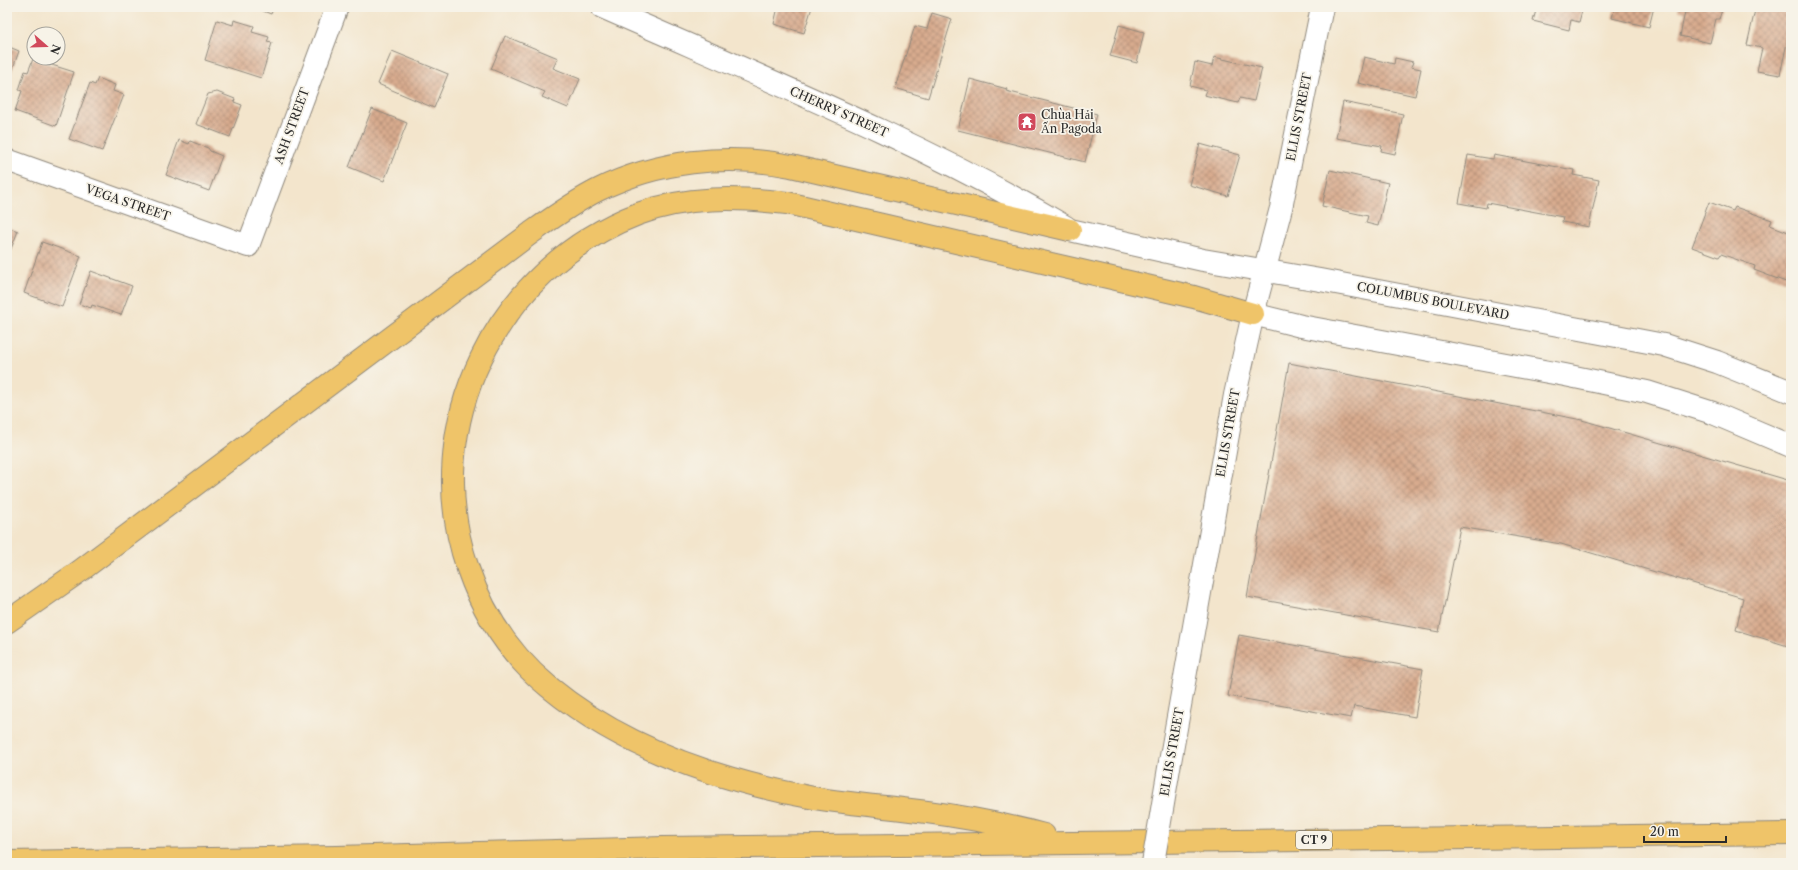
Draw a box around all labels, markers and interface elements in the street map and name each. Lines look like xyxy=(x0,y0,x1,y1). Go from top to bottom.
north arrow xyxy=(26,26,66,66)
text: N xyxy=(47,43,64,57)
street label: ELLIS STREET xyxy=(1283,72,1314,162)
street label: CHERRY STREET xyxy=(787,83,891,140)
street label: ASH STREET xyxy=(270,86,312,167)
place label: Chùa Hải Ấn Pagoda xyxy=(1041,107,1102,136)
temple icon: Chùa Hải Ấn Pagoda xyxy=(1016,111,1038,133)
street label: VEGA STREET xyxy=(83,181,172,224)
street label: COLUMBUS BOULEVARD xyxy=(1356,278,1511,323)
street label: ELLIS STREET xyxy=(1212,388,1243,478)
street label: ELLIS STREET xyxy=(1156,707,1187,797)
scale bar xyxy=(1644,818,1726,844)
text: 20 m xyxy=(1650,824,1679,839)
road number: CT 9 xyxy=(1296,831,1332,849)

